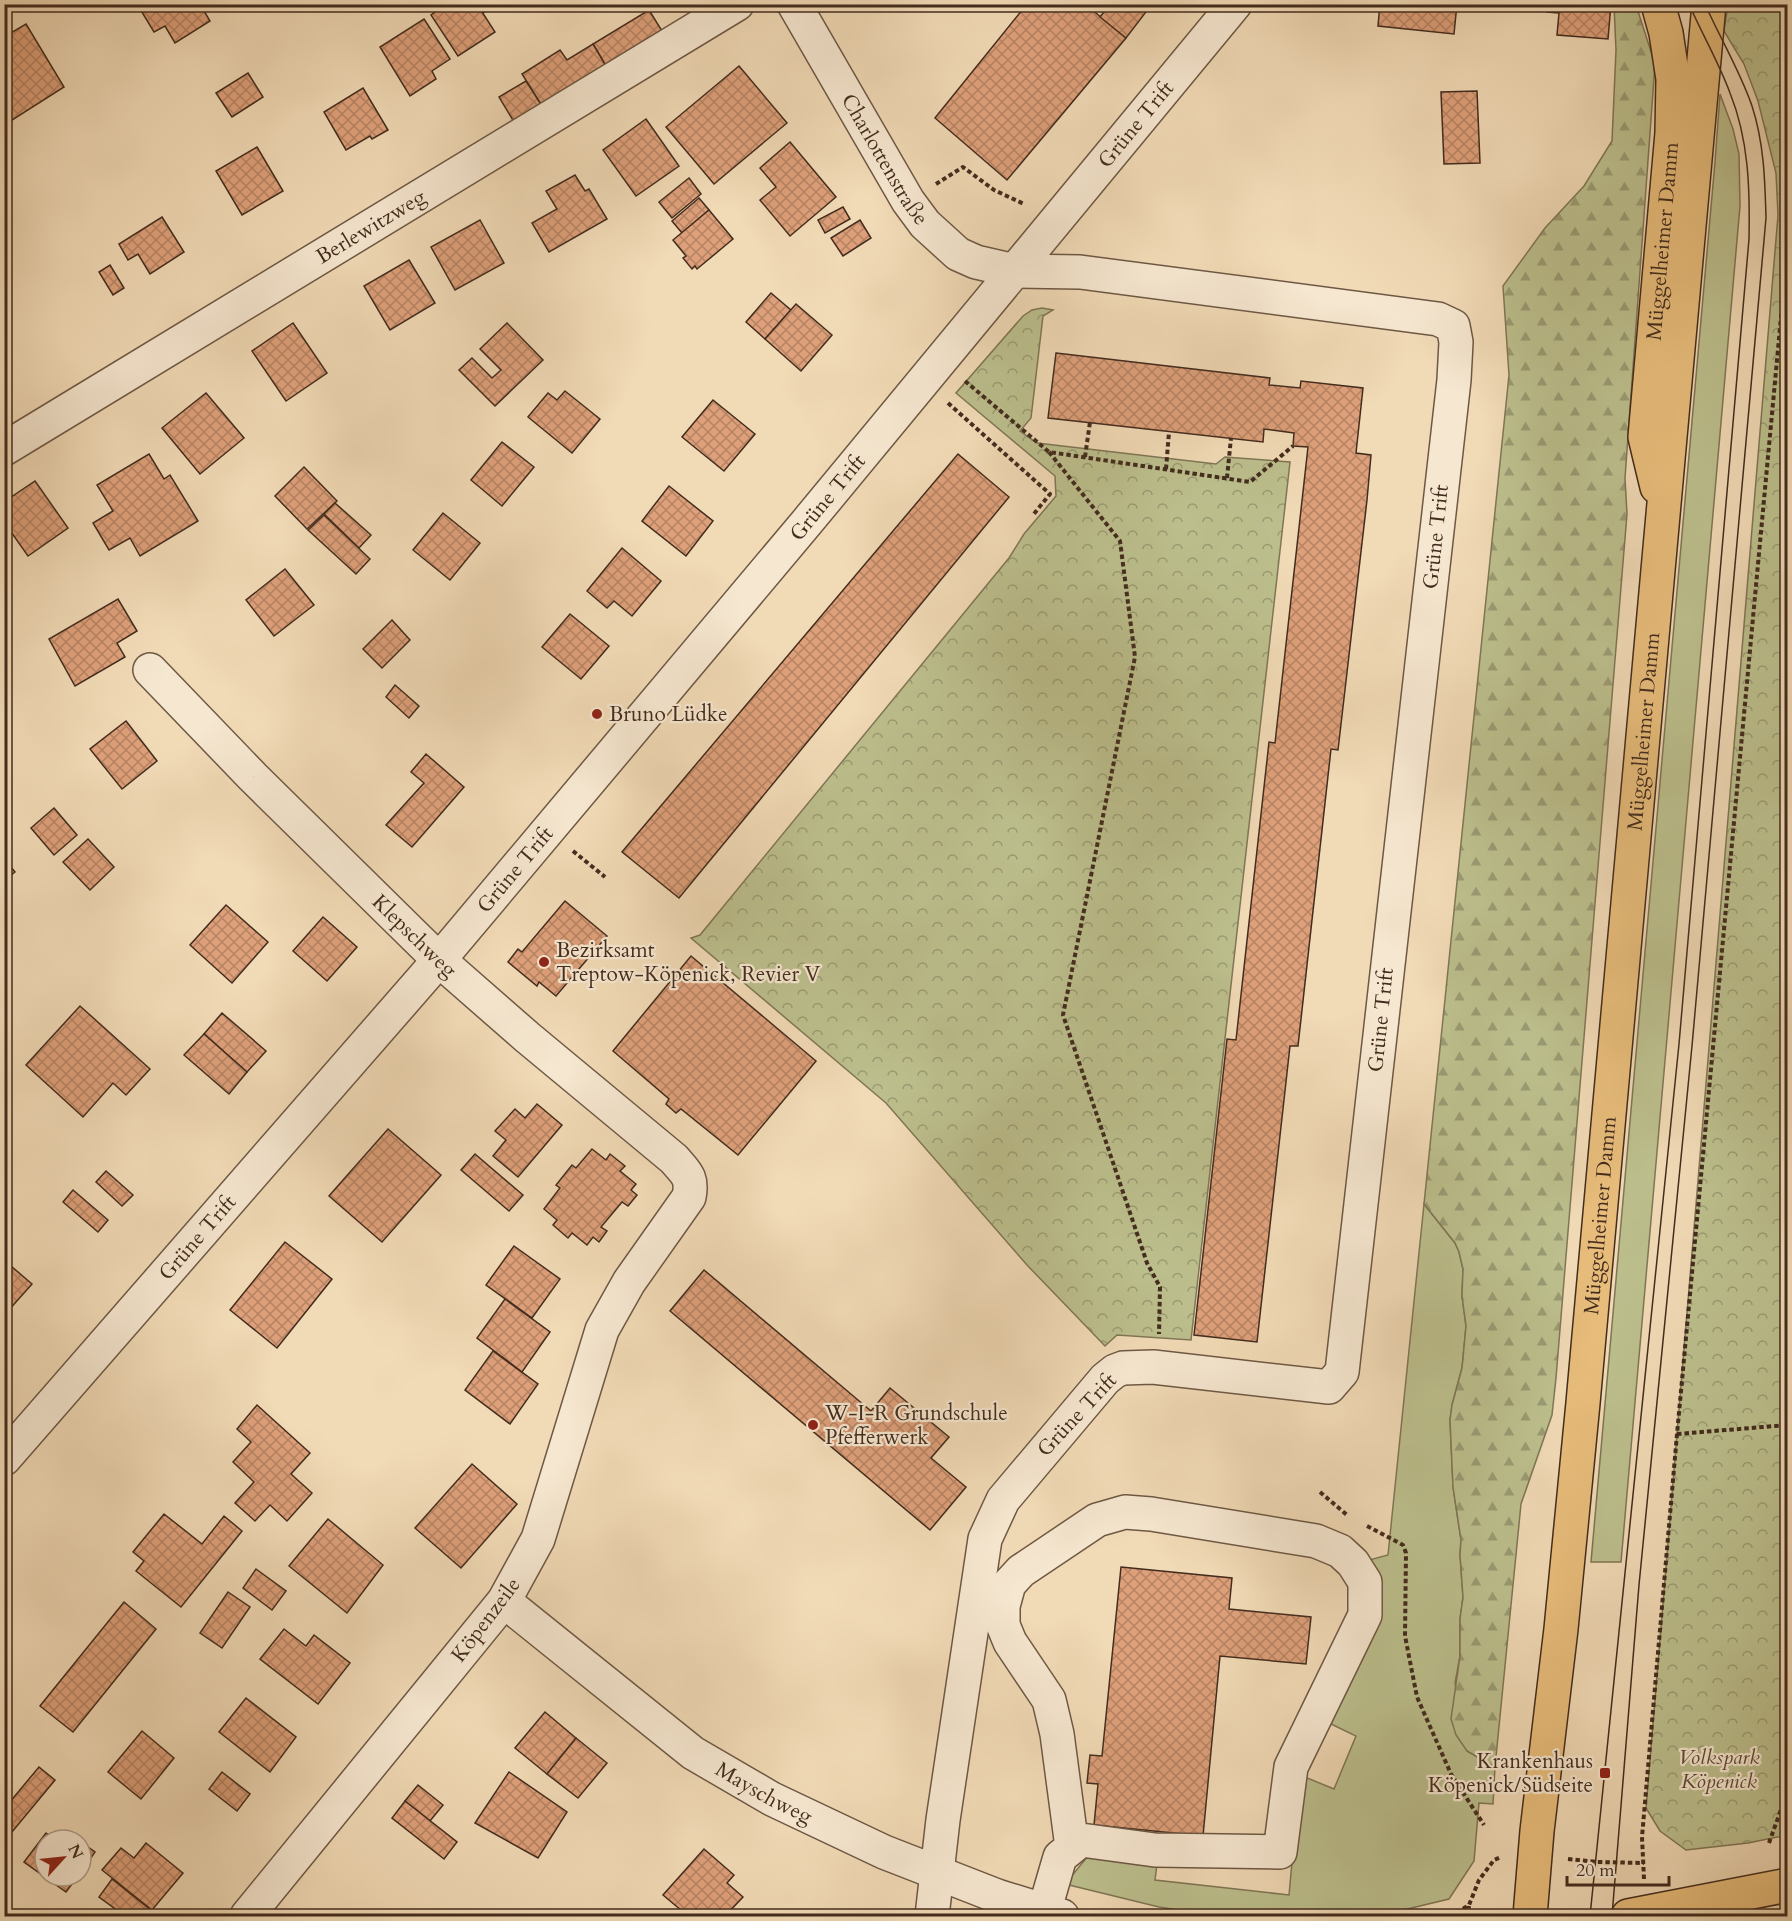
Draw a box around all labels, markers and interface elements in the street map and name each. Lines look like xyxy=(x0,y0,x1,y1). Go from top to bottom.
street label: Grüne Trift xyxy=(1091,74,1180,174)
street label: Charlottenstraße xyxy=(834,88,935,231)
street label: Müggelheimer Damm xyxy=(1639,141,1686,342)
street label: Berlewitzweg xyxy=(310,182,431,271)
street label: Grüne Trift xyxy=(783,447,872,547)
street label: Grüne Trift xyxy=(1416,483,1456,591)
street label: Müggelheimer Damm xyxy=(1620,631,1667,832)
place label: Bruno Lüdke xyxy=(609,700,728,729)
marker: Bruno Lüdke xyxy=(590,707,604,721)
street label: Grüne Trift xyxy=(470,820,560,919)
street label: Klepschweg xyxy=(366,888,463,984)
place label: Bezirksamt Treptow-Köpenick, Revier V xyxy=(556,936,821,989)
marker: Bezirksamt Treptow-Köpenick, Revier V xyxy=(537,955,551,969)
street label: Grüne Trift xyxy=(1361,966,1401,1074)
street label: Müggelheimer Damm xyxy=(1577,1115,1623,1316)
street label: Grüne Trift xyxy=(152,1188,243,1286)
street label: Grüne Trift xyxy=(1031,1366,1124,1463)
place label: W-I-R Grundschule Pfefferwerk xyxy=(824,1399,1008,1452)
marker: W-I-R Grundschule Pfefferwerk xyxy=(806,1418,820,1432)
street label: Köpenzeile xyxy=(445,1572,527,1668)
park label: Volkspark Köpenick xyxy=(1678,1743,1760,1796)
place label: Krankenhaus Köpenick/Südseite xyxy=(1428,1747,1593,1800)
street label: Mayschweg xyxy=(710,1755,817,1831)
marker: Krankenhaus Köpenick/Südseite xyxy=(1598,1766,1612,1780)
north arrow xyxy=(33,1828,93,1888)
text: N xyxy=(63,1840,88,1863)
scale bar xyxy=(1567,1849,1669,1887)
text: 20 m xyxy=(1576,1858,1615,1883)

